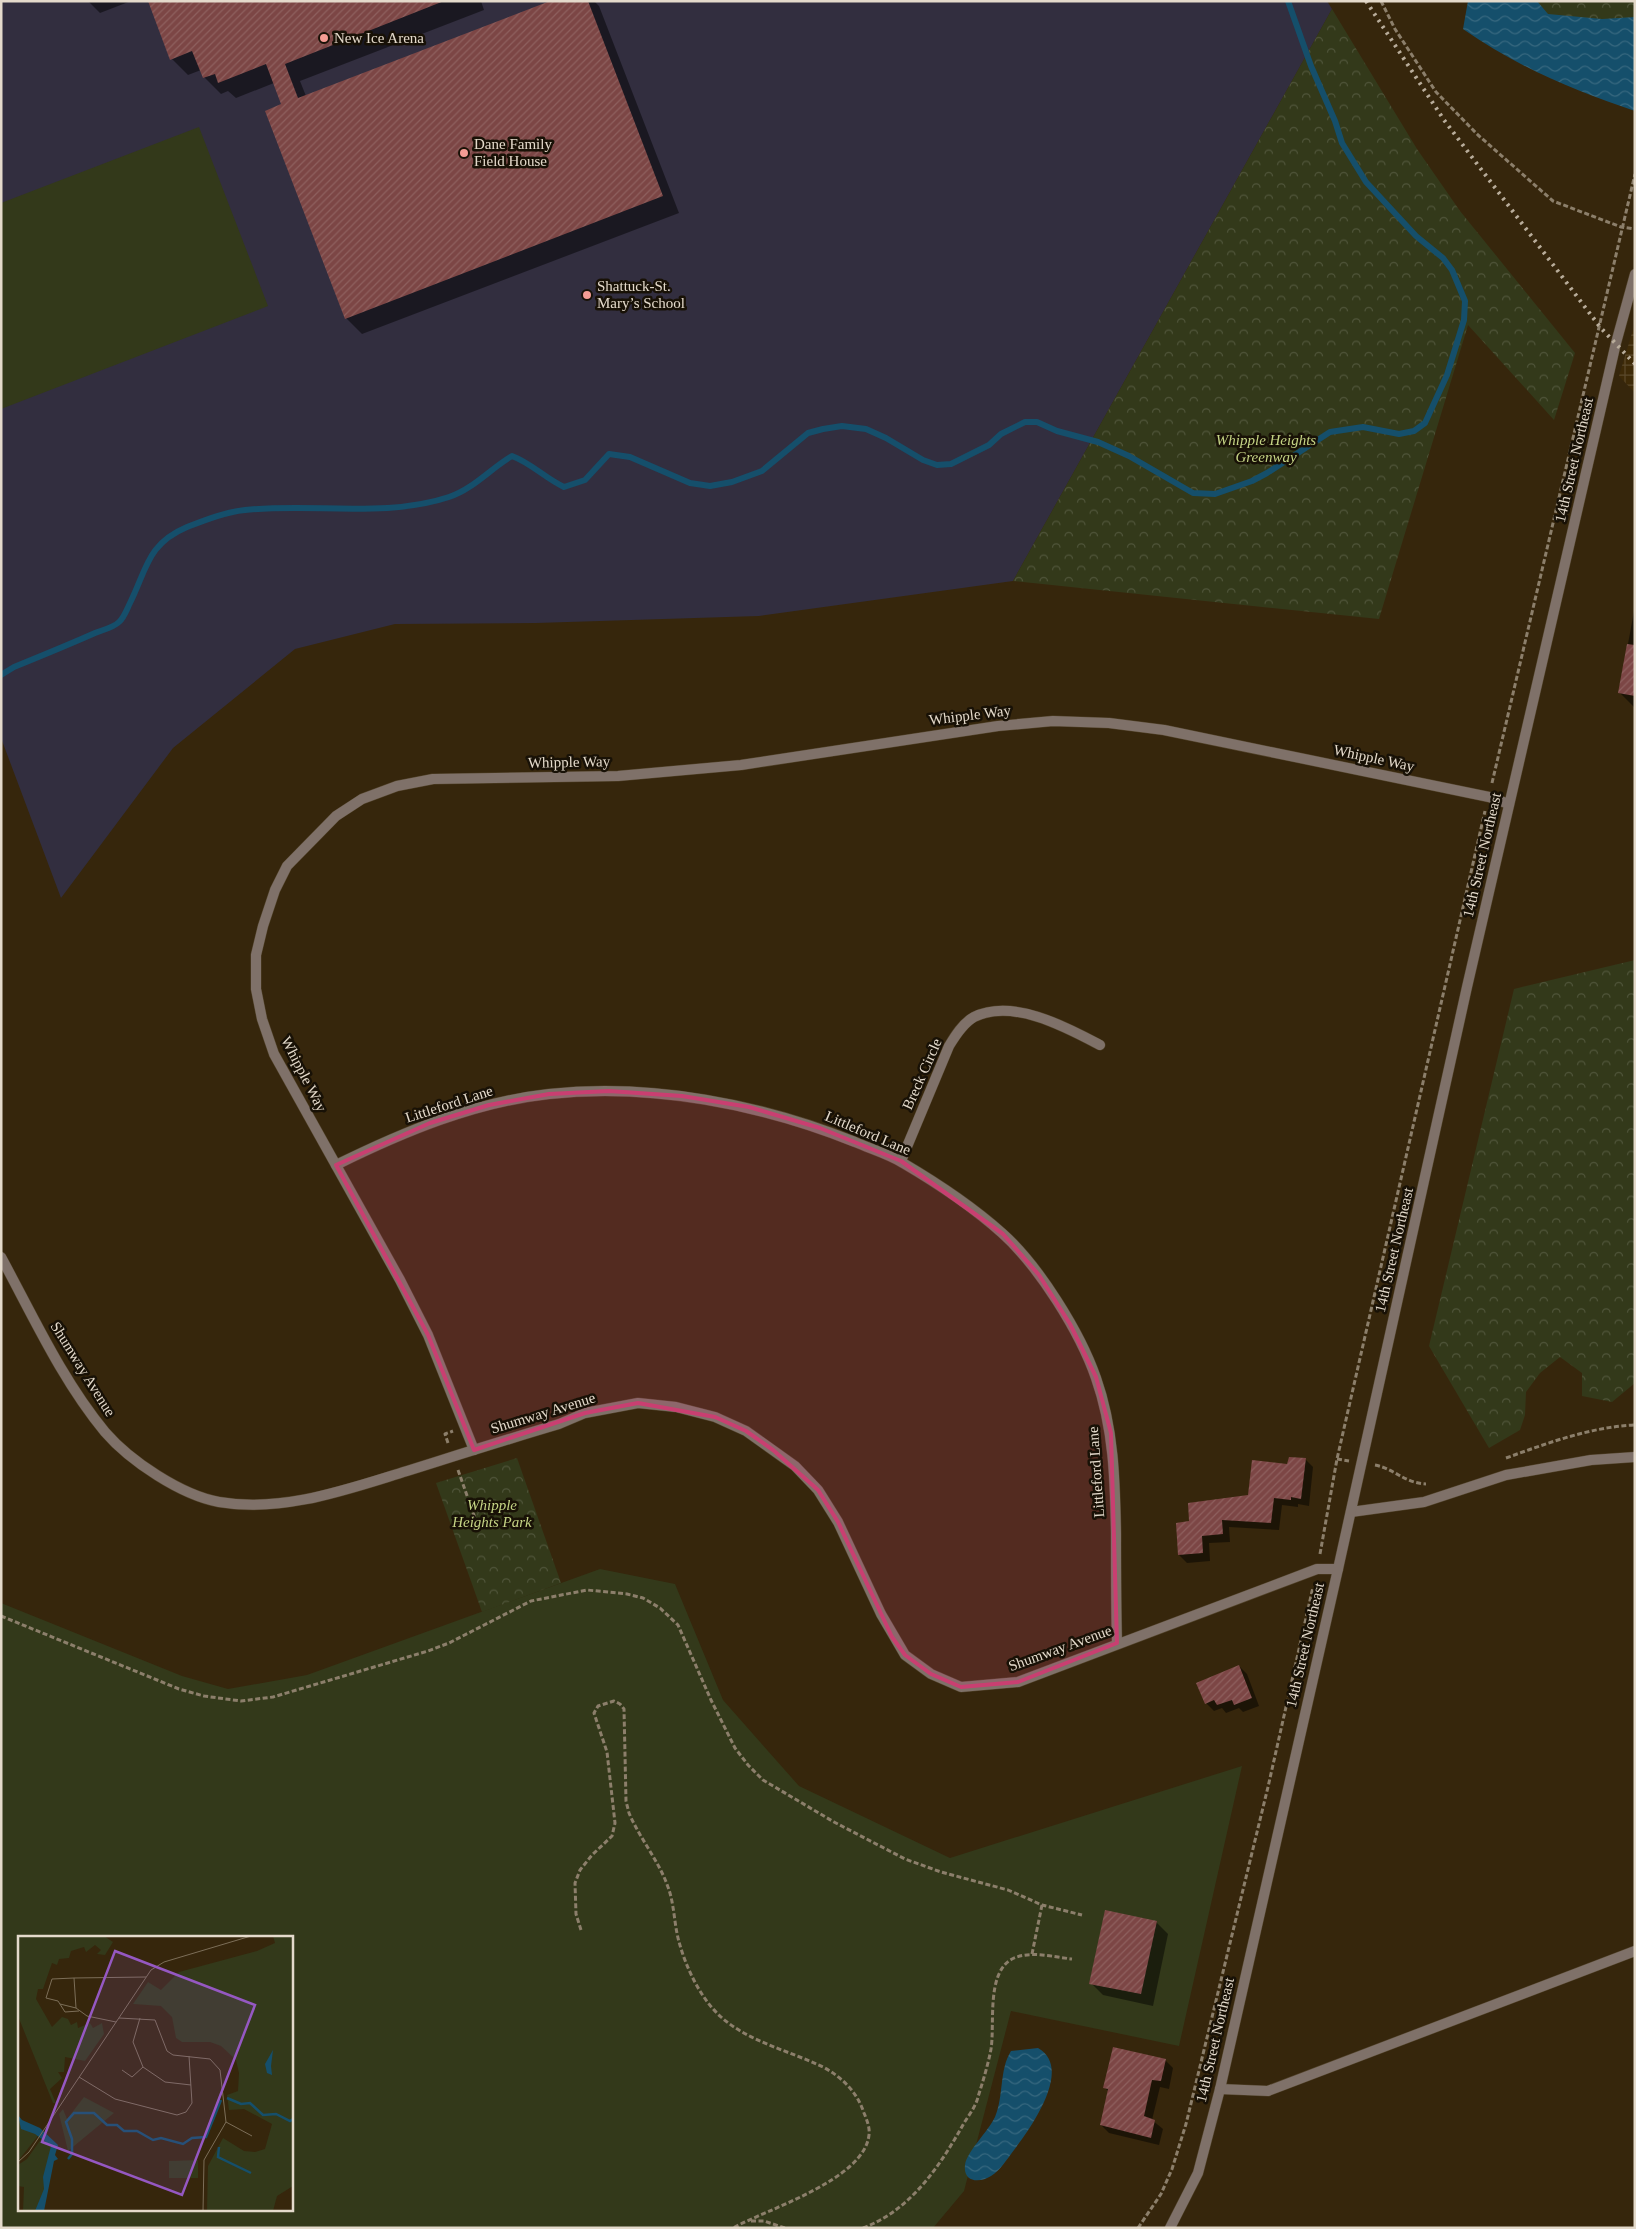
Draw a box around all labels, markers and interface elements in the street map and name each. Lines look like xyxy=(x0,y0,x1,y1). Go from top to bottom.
place label: New Ice Arena xyxy=(334,30,424,46)
marker: New Ice Arena xyxy=(318,32,330,44)
place label: Dane Family Field House xyxy=(474,136,552,169)
marker: Dane Family Field House xyxy=(458,147,470,159)
place label: Shattuck-St. Mary’s School xyxy=(597,278,685,311)
marker: Shattuck-St. Mary’s School xyxy=(581,289,593,301)
street label: 14th Street Northeast xyxy=(1552,395,1596,524)
park label: Whipple Heights Greenway xyxy=(1216,432,1316,465)
street label: Whipple Way xyxy=(928,702,1012,728)
street label: Whipple Way xyxy=(1332,742,1416,774)
street label: Whipple Way xyxy=(528,753,611,771)
street label: 14th Street Northeast xyxy=(1460,790,1504,919)
street label: Whipple Way xyxy=(278,1034,330,1115)
street label: Breck Circle xyxy=(899,1036,945,1112)
street label: Littleford Lane xyxy=(403,1082,495,1126)
street label: Littleford Lane xyxy=(823,1108,913,1158)
street label: 14th Street Northeast xyxy=(1372,1185,1416,1314)
street label: Shumway Avenue xyxy=(47,1319,119,1420)
street label: Shumway Avenue xyxy=(489,1389,598,1437)
street label: Littleford Lane xyxy=(1085,1426,1107,1518)
park label: Whipple Heights Park xyxy=(451,1497,532,1530)
street label: 14th Street Northeast xyxy=(1283,1580,1327,1709)
street label: Shumway Avenue xyxy=(1006,1622,1114,1674)
inset map xyxy=(18,1936,292,2212)
street label: 14th Street Northeast xyxy=(1193,1975,1237,2104)

